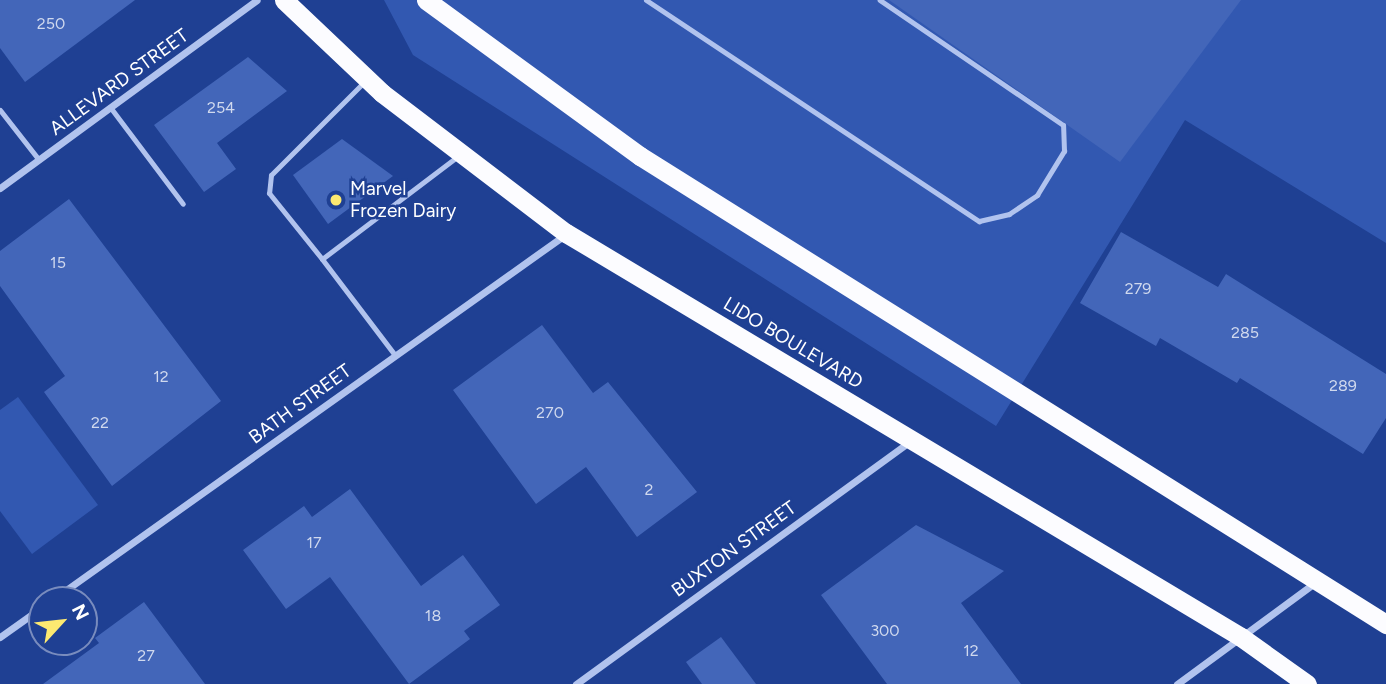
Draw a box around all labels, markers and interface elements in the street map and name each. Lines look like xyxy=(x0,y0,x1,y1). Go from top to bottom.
house number: 250 xyxy=(37,14,65,34)
street label: ALLEVARD STREET xyxy=(45,24,193,140)
house number: 254 xyxy=(207,98,235,118)
place label: Marvel Frozen Dairy xyxy=(350,178,456,222)
marker: Marvel Frozen Dairy xyxy=(328,192,344,208)
house number: 15 xyxy=(50,253,66,273)
house number: 279 xyxy=(1125,279,1151,299)
street label: LIDO BOULEVARD xyxy=(719,292,867,394)
house number: 285 xyxy=(1231,323,1259,343)
street label: BATH STREET xyxy=(244,359,356,449)
house number: 12 xyxy=(153,367,169,387)
house number: 289 xyxy=(1329,376,1357,396)
house number: 270 xyxy=(536,403,564,423)
house number: 22 xyxy=(91,413,109,433)
house number: 2 xyxy=(645,480,653,500)
street label: BUXTON STREET xyxy=(667,496,801,602)
house number: 17 xyxy=(306,533,322,553)
north arrow xyxy=(28,586,98,656)
text: N xyxy=(67,600,94,624)
house number: 18 xyxy=(425,606,441,626)
house number: 300 xyxy=(870,621,900,641)
house number: 12 xyxy=(963,641,979,661)
house number: 27 xyxy=(137,646,155,666)

